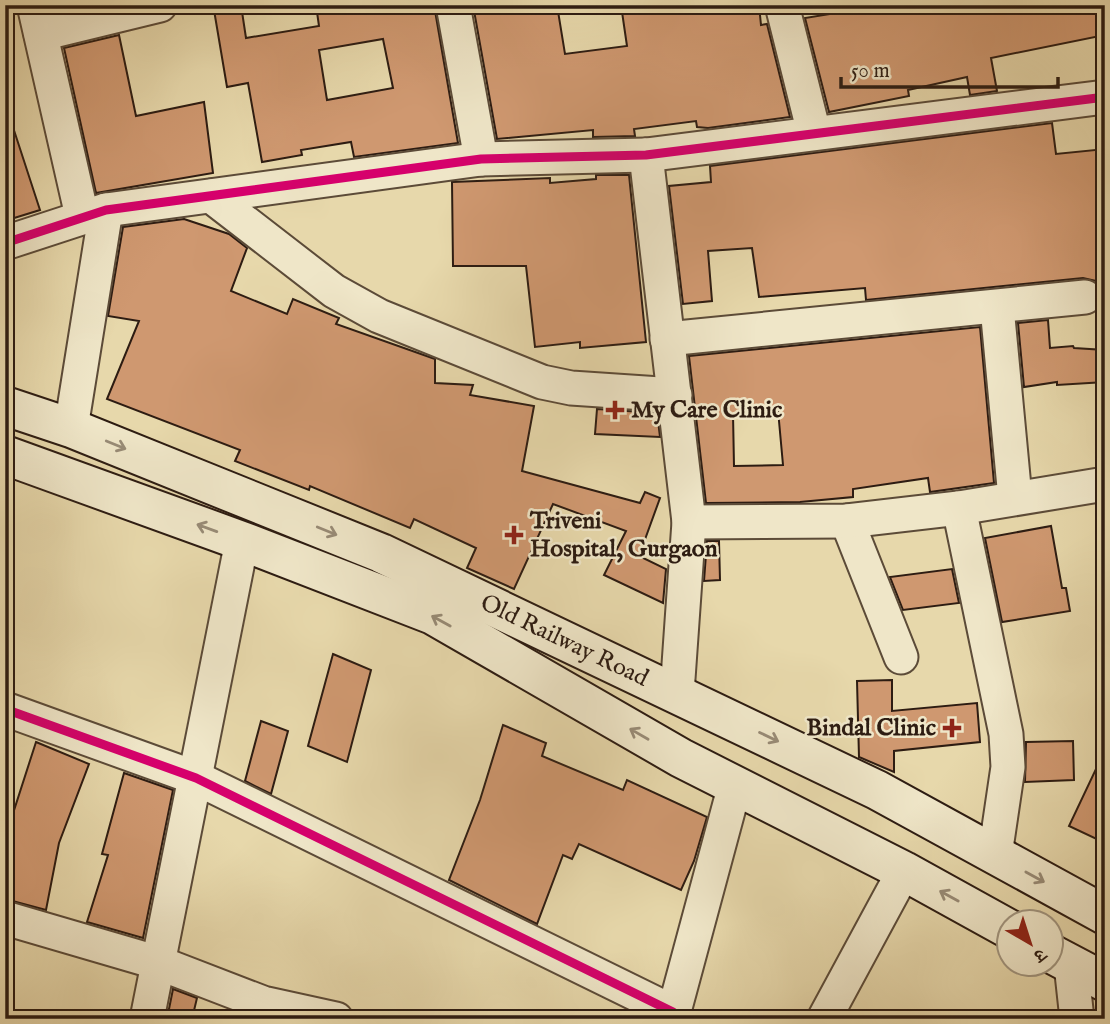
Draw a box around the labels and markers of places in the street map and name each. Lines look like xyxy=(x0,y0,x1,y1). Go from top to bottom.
place label: My Care Clinic xyxy=(631,395,782,426)
marker: My Care Clinic xyxy=(605,400,625,420)
place label: Triveni Hospital, Gurgaon xyxy=(529,506,718,565)
marker: Triveni Hospital, Gurgaon xyxy=(504,525,524,545)
place label: Bindal Clinic xyxy=(806,713,936,744)
marker: Bindal Clinic xyxy=(942,718,962,738)

